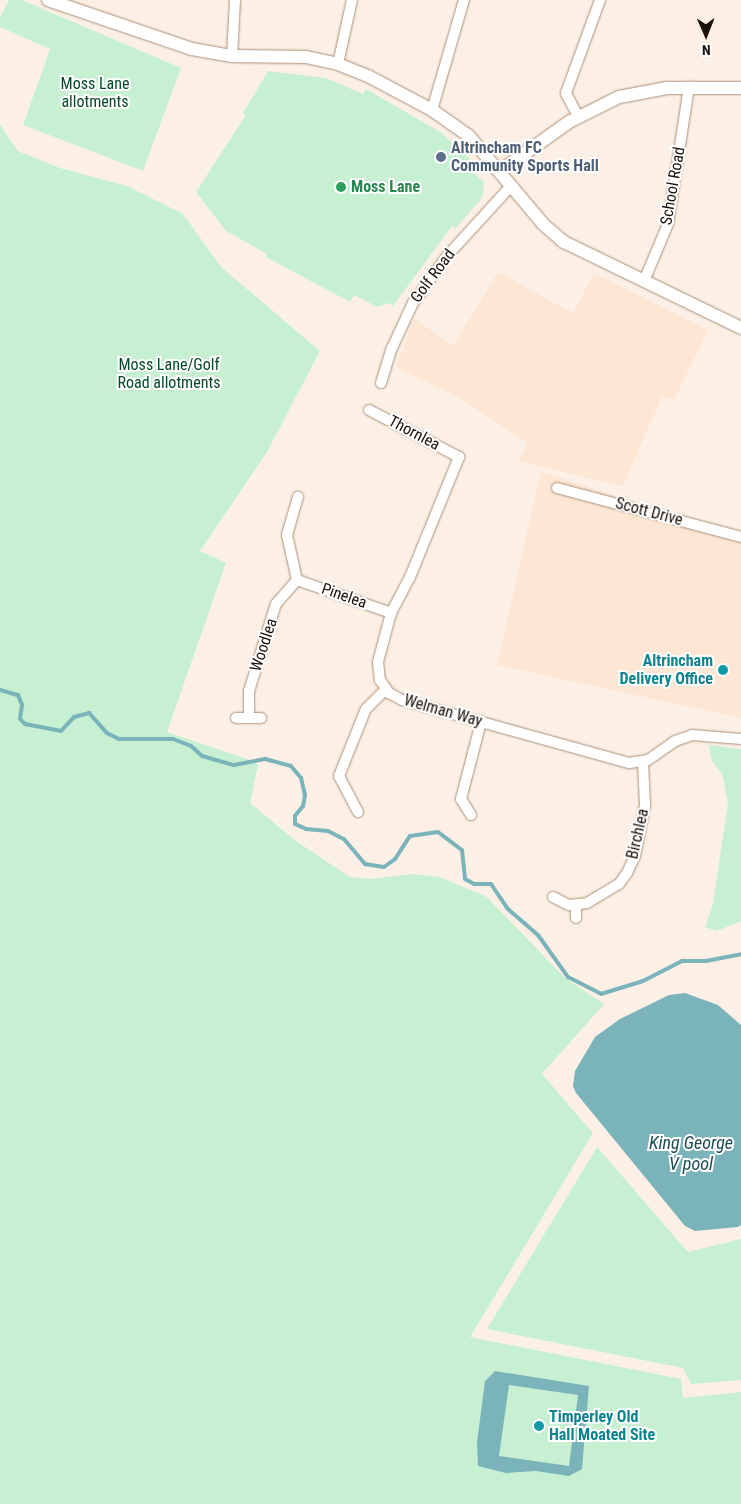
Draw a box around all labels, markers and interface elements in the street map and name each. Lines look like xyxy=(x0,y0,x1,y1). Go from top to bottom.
north arrow xyxy=(681,10,731,60)
text: N xyxy=(702,42,711,58)
park label: Moss Lane allotments xyxy=(61,74,129,112)
place label: Altrincham FC Community Sports Hall xyxy=(451,138,599,176)
street label: School Road xyxy=(657,145,689,227)
marker: Altrincham FC Community Sports Hall xyxy=(435,151,447,163)
place label: Moss Lane xyxy=(351,177,420,197)
marker: Moss Lane xyxy=(335,181,347,193)
street label: Golf Road xyxy=(407,245,459,307)
park label: Moss Lane/Golf Road allotments xyxy=(118,355,220,393)
street label: Thornlea xyxy=(385,411,443,455)
street label: Scott Drive xyxy=(613,494,685,530)
street label: Pinelea xyxy=(319,579,369,613)
street label: Woodlea xyxy=(246,616,282,674)
place label: Altrincham Delivery Office xyxy=(619,651,713,689)
marker: Altrincham Delivery Office xyxy=(717,664,729,676)
street label: Welman Way xyxy=(402,691,484,731)
street label: Birchlea xyxy=(623,807,653,861)
water label: King George V pool xyxy=(649,1133,733,1176)
place label: Timperley Old Hall Moated Site xyxy=(549,1407,655,1445)
marker: Timperley Old Hall Moated Site xyxy=(533,1420,545,1432)

